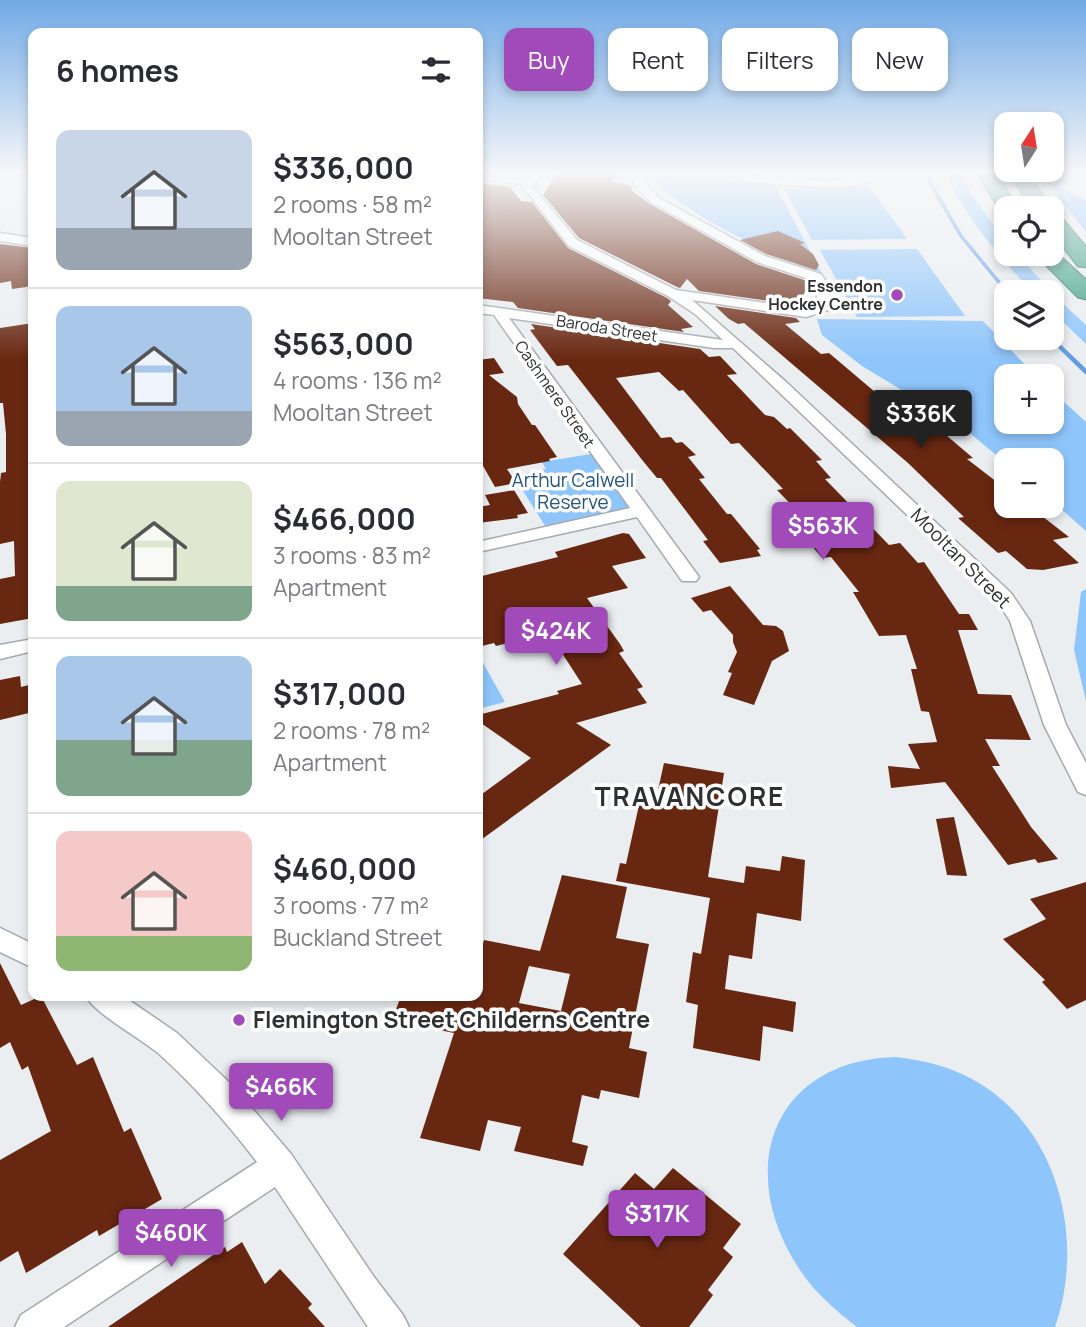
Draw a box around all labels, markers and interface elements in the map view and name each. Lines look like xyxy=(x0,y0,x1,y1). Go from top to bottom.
chip: Buy xyxy=(504,28,594,91)
chip: Rent xyxy=(608,28,708,91)
chip: Filters xyxy=(722,28,838,91)
chip: New xyxy=(852,28,948,91)
text: 6 homes xyxy=(56,50,179,91)
icon: filters xyxy=(417,51,455,89)
north arrow xyxy=(994,112,1064,182)
map controls xyxy=(994,112,1064,518)
text: $336,000 xyxy=(273,147,414,188)
icon: home xyxy=(112,158,196,242)
text: 2 rooms · 58 m² xyxy=(273,188,432,220)
button: locate xyxy=(994,196,1064,266)
text: Mooltan Street xyxy=(273,220,433,252)
place label: Essendon Hockey Centre xyxy=(768,275,883,315)
button: layers xyxy=(994,280,1064,350)
marker: Essendon Hockey Centre xyxy=(889,287,905,303)
street label: Baroda Street xyxy=(555,309,659,347)
text: $563,000 xyxy=(273,323,414,364)
icon: home xyxy=(112,334,196,418)
street label: Cashmere Street xyxy=(510,336,600,452)
text: 4 rooms · 136 m² xyxy=(273,364,442,396)
button: + xyxy=(994,364,1064,434)
pin: $336K xyxy=(872,391,970,450)
text: Mooltan Street xyxy=(273,396,433,428)
text: $336K xyxy=(886,397,956,429)
button: − xyxy=(994,448,1064,518)
park label: Arthur Calwell Reserve xyxy=(512,467,634,515)
text: $466,000 xyxy=(273,498,416,539)
street label: Mooltan Street xyxy=(905,502,1017,614)
pin: $563K xyxy=(774,503,872,562)
icon: home xyxy=(112,509,196,593)
text: $563K xyxy=(788,509,858,541)
text: 3 rooms · 83 m² xyxy=(273,539,431,571)
text: Apartment xyxy=(273,571,387,603)
pin: $424K xyxy=(507,608,605,667)
text: $424K xyxy=(521,614,591,646)
text: $317,000 xyxy=(273,673,406,714)
icon: home xyxy=(112,684,196,768)
text: 2 rooms · 78 m² xyxy=(273,714,430,746)
text: Apartment xyxy=(273,746,387,778)
district label: TRAVANCORE xyxy=(595,778,785,814)
text: $460,000 xyxy=(273,848,417,889)
icon: home xyxy=(112,859,196,943)
text: 3 rooms · 77 m² xyxy=(273,889,429,921)
text: Buckland Street xyxy=(273,921,442,953)
place label: Flemington Street Childerns Centre xyxy=(253,1003,650,1035)
marker: Flemington Street Childerns Centre xyxy=(231,1012,247,1028)
pin: $466K xyxy=(232,1064,330,1123)
text: $466K xyxy=(245,1070,317,1102)
pin: $317K xyxy=(608,1190,706,1250)
text: $317K xyxy=(624,1197,690,1229)
pin: $460K xyxy=(122,1210,220,1269)
text: $460K xyxy=(135,1216,207,1248)

